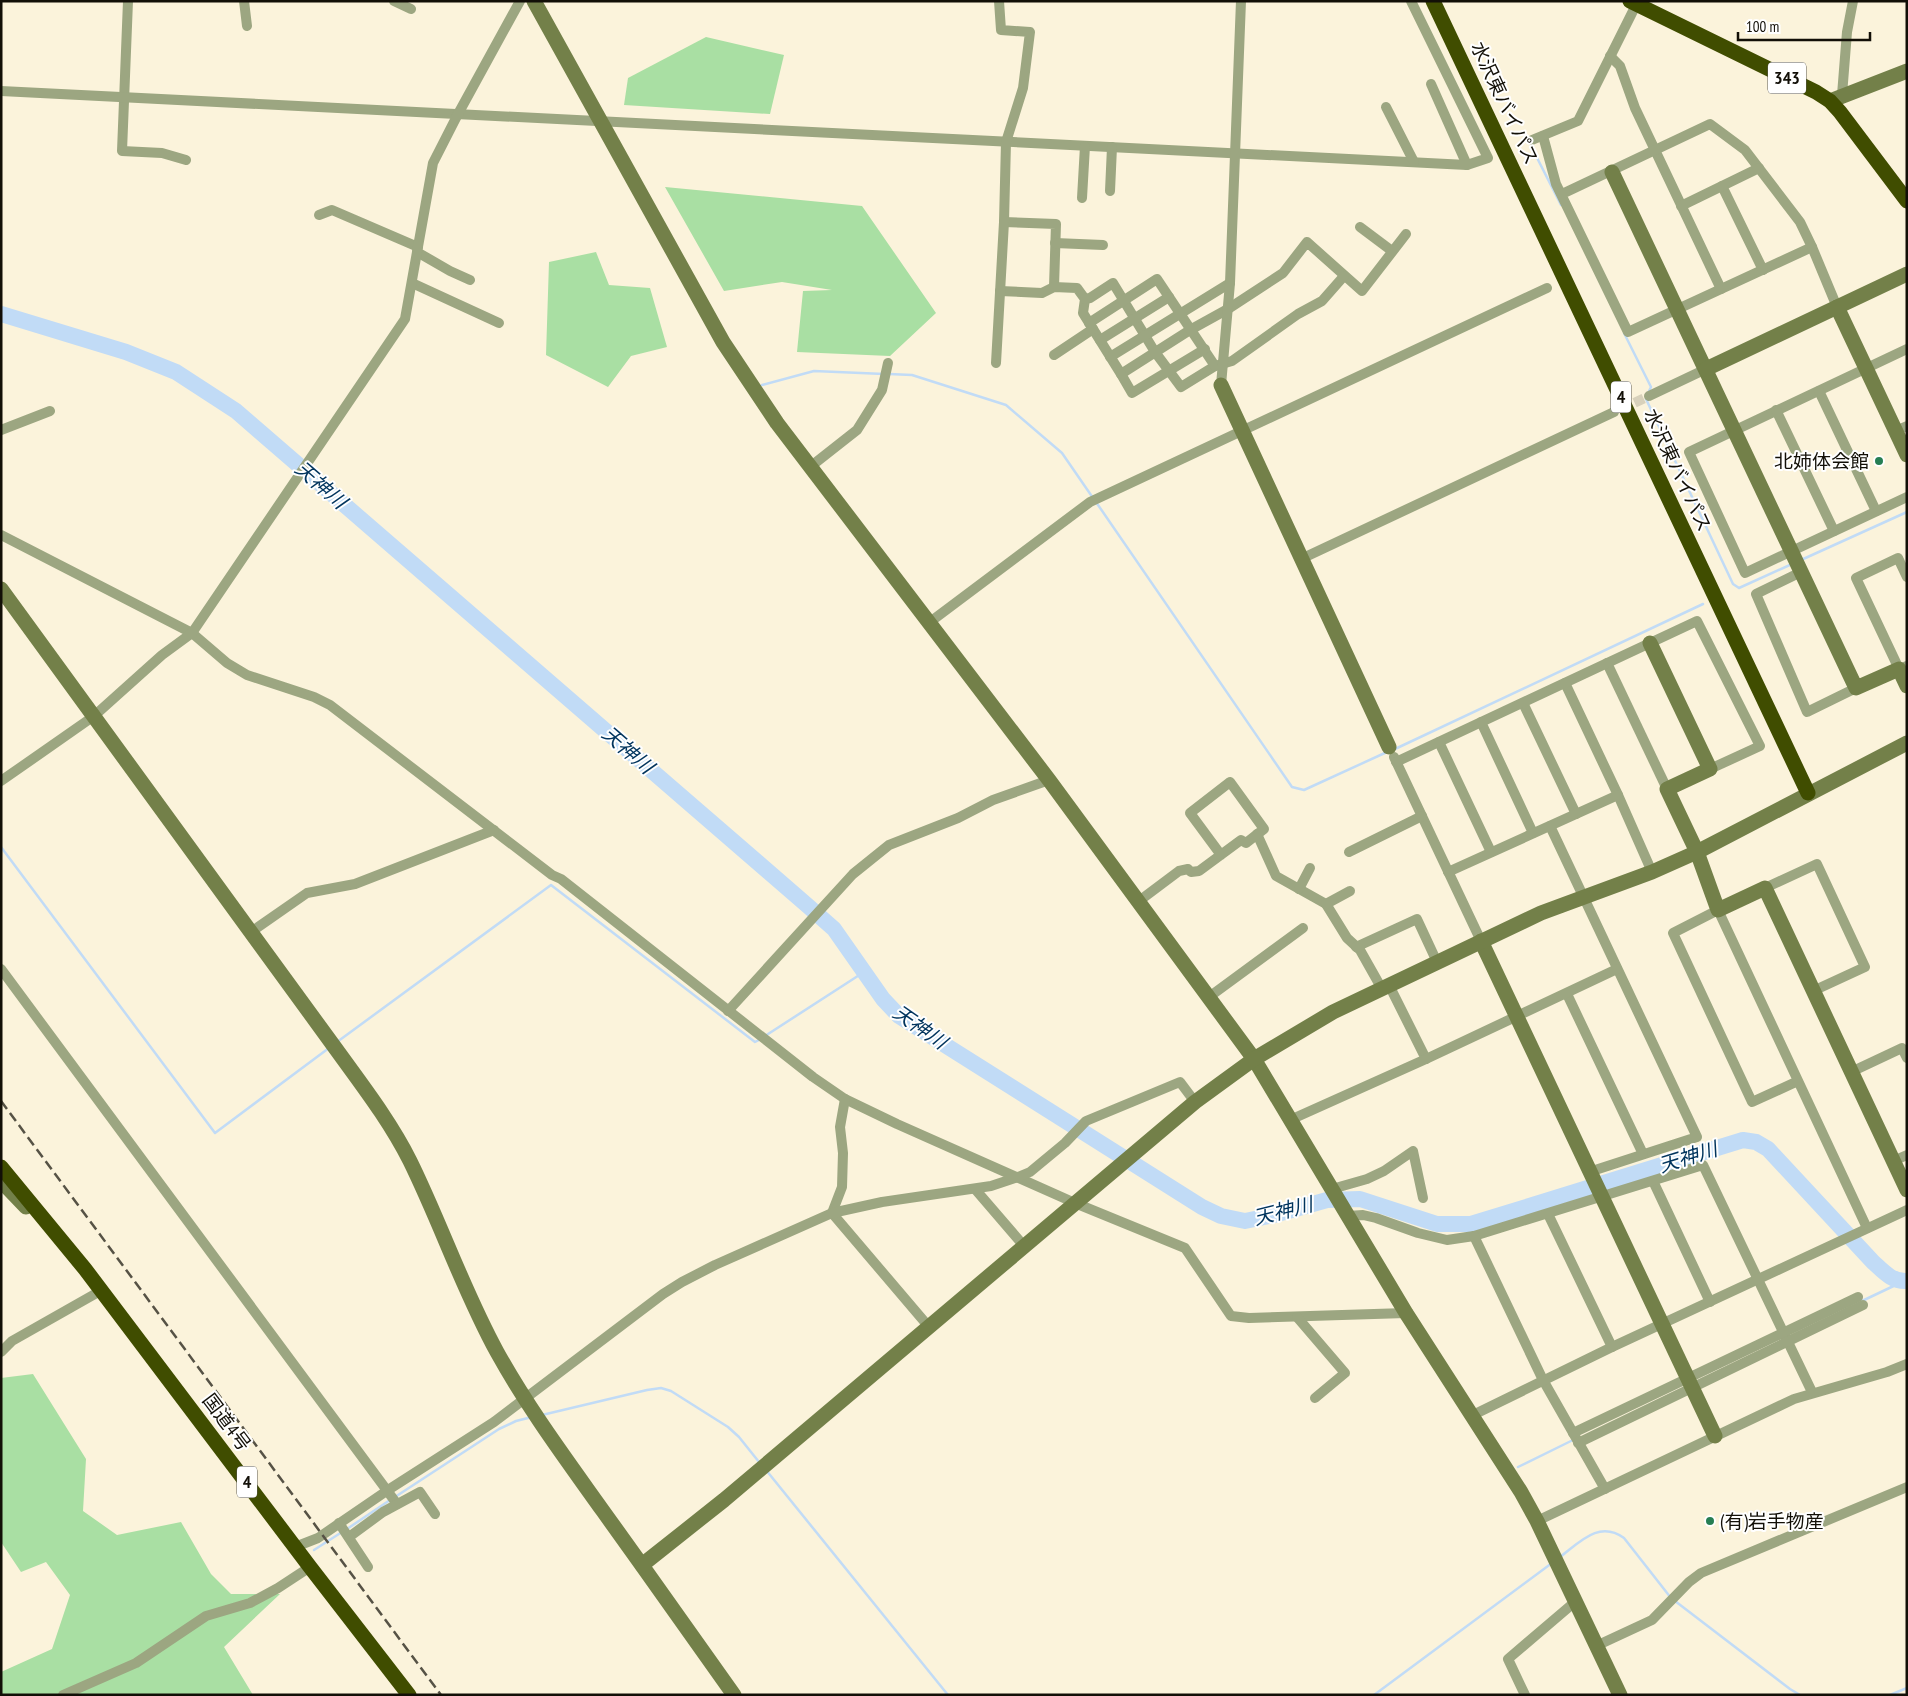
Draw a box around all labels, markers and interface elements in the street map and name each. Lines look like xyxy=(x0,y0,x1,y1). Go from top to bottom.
scale bar xyxy=(1738,10,1870,42)
text: 100 m xyxy=(1746,17,1779,36)
street label: 水沢東バイパス xyxy=(1466,38,1544,168)
road number: 343 xyxy=(1768,62,1806,94)
road number: 4 xyxy=(1611,382,1631,412)
street label: 水沢東バイパス xyxy=(1639,405,1717,535)
place label: 北姉体会館 xyxy=(1774,449,1869,473)
marker: 北姉体会館 xyxy=(1873,455,1885,467)
water label: 天神川 xyxy=(290,456,354,516)
water label: 天神川 xyxy=(597,721,661,781)
water label: 天神川 xyxy=(888,999,954,1056)
water label: 天神川 xyxy=(1656,1135,1722,1178)
water label: 天神川 xyxy=(1251,1191,1317,1231)
street label: 国道4号 xyxy=(198,1389,256,1455)
road number: 4 xyxy=(237,1466,257,1498)
place label: (有)岩手物産 xyxy=(1720,1509,1824,1533)
marker: (有)岩手物産 xyxy=(1704,1515,1716,1527)

